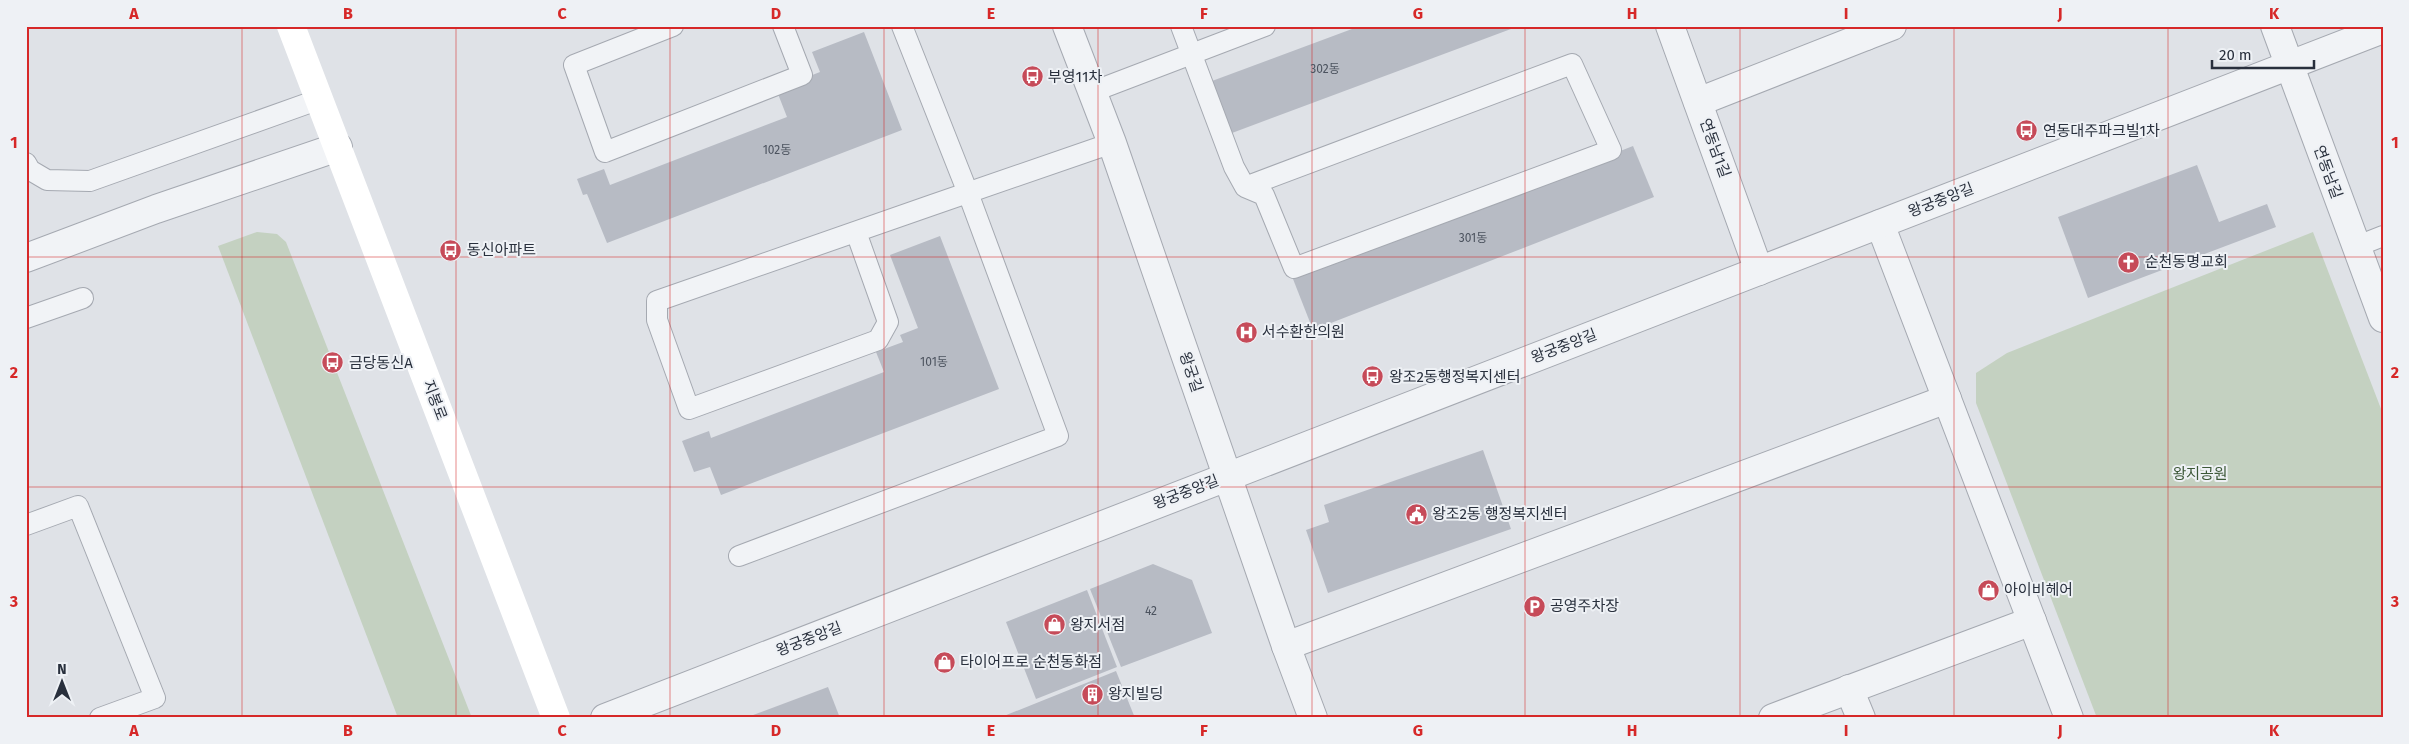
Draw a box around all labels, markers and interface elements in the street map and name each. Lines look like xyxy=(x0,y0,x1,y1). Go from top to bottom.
text: A xyxy=(128,4,139,23)
text: B xyxy=(343,4,353,23)
text: C xyxy=(557,4,567,23)
text: D xyxy=(771,4,781,23)
text: E xyxy=(987,4,995,23)
text: F xyxy=(1200,4,1208,23)
text: G xyxy=(1413,4,1423,23)
text: H xyxy=(1627,4,1637,23)
text: I xyxy=(1844,4,1848,23)
text: J xyxy=(2056,4,2063,23)
text: K xyxy=(2269,4,2280,23)
scale bar xyxy=(2212,38,2314,70)
text: 20 m xyxy=(2219,46,2252,64)
house number: 302동 xyxy=(1310,62,1340,76)
bus stop icon: 부영11차 xyxy=(1020,65,1044,89)
place label: 부영11차 xyxy=(1048,68,1102,86)
street label: 연동남1길 xyxy=(1696,116,1734,180)
bus stop icon: 연동대주파크빌1차 xyxy=(2015,119,2039,143)
place label: 연동대주파크빌1차 xyxy=(2043,122,2160,140)
text: 1 xyxy=(10,133,18,152)
text: 1 xyxy=(2391,133,2399,152)
house number: 102동 xyxy=(763,143,791,157)
street label: 연동남길 xyxy=(2310,143,2346,201)
street label: 왕궁중앙길 xyxy=(1906,179,1976,221)
house number: 301동 xyxy=(1459,231,1487,245)
bus stop icon: 동신아파트 xyxy=(439,238,463,262)
place label: 동신아파트 xyxy=(467,241,536,259)
church icon: 순천동명교회 xyxy=(2117,250,2141,274)
place label: 순천동명교회 xyxy=(2145,253,2228,271)
hospital icon: 서수환한의원 xyxy=(1234,320,1258,344)
place label: 서수환한의원 xyxy=(1262,323,1345,341)
street label: 왕궁중앙길 xyxy=(1529,325,1599,367)
street label: 왕궁길 xyxy=(1176,349,1206,395)
bus stop icon: 금당동신A xyxy=(321,351,345,375)
place label: 금당동신A xyxy=(349,354,413,372)
house number: 101동 xyxy=(920,355,948,369)
text: 2 xyxy=(10,363,18,382)
text: 2 xyxy=(2391,363,2399,382)
bus stop icon: 왕조2동행정복지센터 xyxy=(1361,365,1385,389)
place label: 왕조2동행정복지센터 xyxy=(1389,368,1521,386)
street label: 지봉로 xyxy=(419,377,451,423)
park label: 왕지공원 xyxy=(2172,465,2228,483)
street label: 왕궁중앙길 xyxy=(1151,471,1221,513)
public building icon: 왕조2동 행정복지센터 xyxy=(1404,502,1428,526)
place label: 왕조2동 행정복지센터 xyxy=(1432,505,1568,523)
shop icon: 아이비헤어 xyxy=(1976,578,2000,602)
place label: 아이비헤어 xyxy=(2004,581,2073,599)
text: 3 xyxy=(9,592,18,611)
text: 3 xyxy=(2390,592,2399,611)
parking icon: 공영주차장 xyxy=(1522,594,1546,618)
place label: 공영주차장 xyxy=(1550,597,1619,615)
house number: 42 xyxy=(1145,604,1157,618)
shop icon: 왕지서점 xyxy=(1042,613,1066,637)
place label: 왕지서점 xyxy=(1070,616,1125,634)
street label: 왕궁중앙길 xyxy=(774,618,844,660)
shop icon: 타이어프로 순천동화점 xyxy=(932,650,956,674)
place label: 타이어프로 순천동화점 xyxy=(960,653,1102,671)
north arrow xyxy=(38,656,88,706)
text: N xyxy=(57,661,67,678)
building icon: 왕지빌딩 xyxy=(1080,682,1104,706)
place label: 왕지빌딩 xyxy=(1108,685,1163,703)
text: A xyxy=(128,721,139,740)
text: B xyxy=(343,721,353,740)
text: C xyxy=(557,721,567,740)
text: D xyxy=(771,721,781,740)
text: E xyxy=(987,721,995,740)
text: F xyxy=(1200,721,1208,740)
text: G xyxy=(1413,721,1423,740)
text: H xyxy=(1627,721,1637,740)
text: I xyxy=(1844,721,1848,740)
text: J xyxy=(2056,721,2063,740)
text: K xyxy=(2269,721,2280,740)

